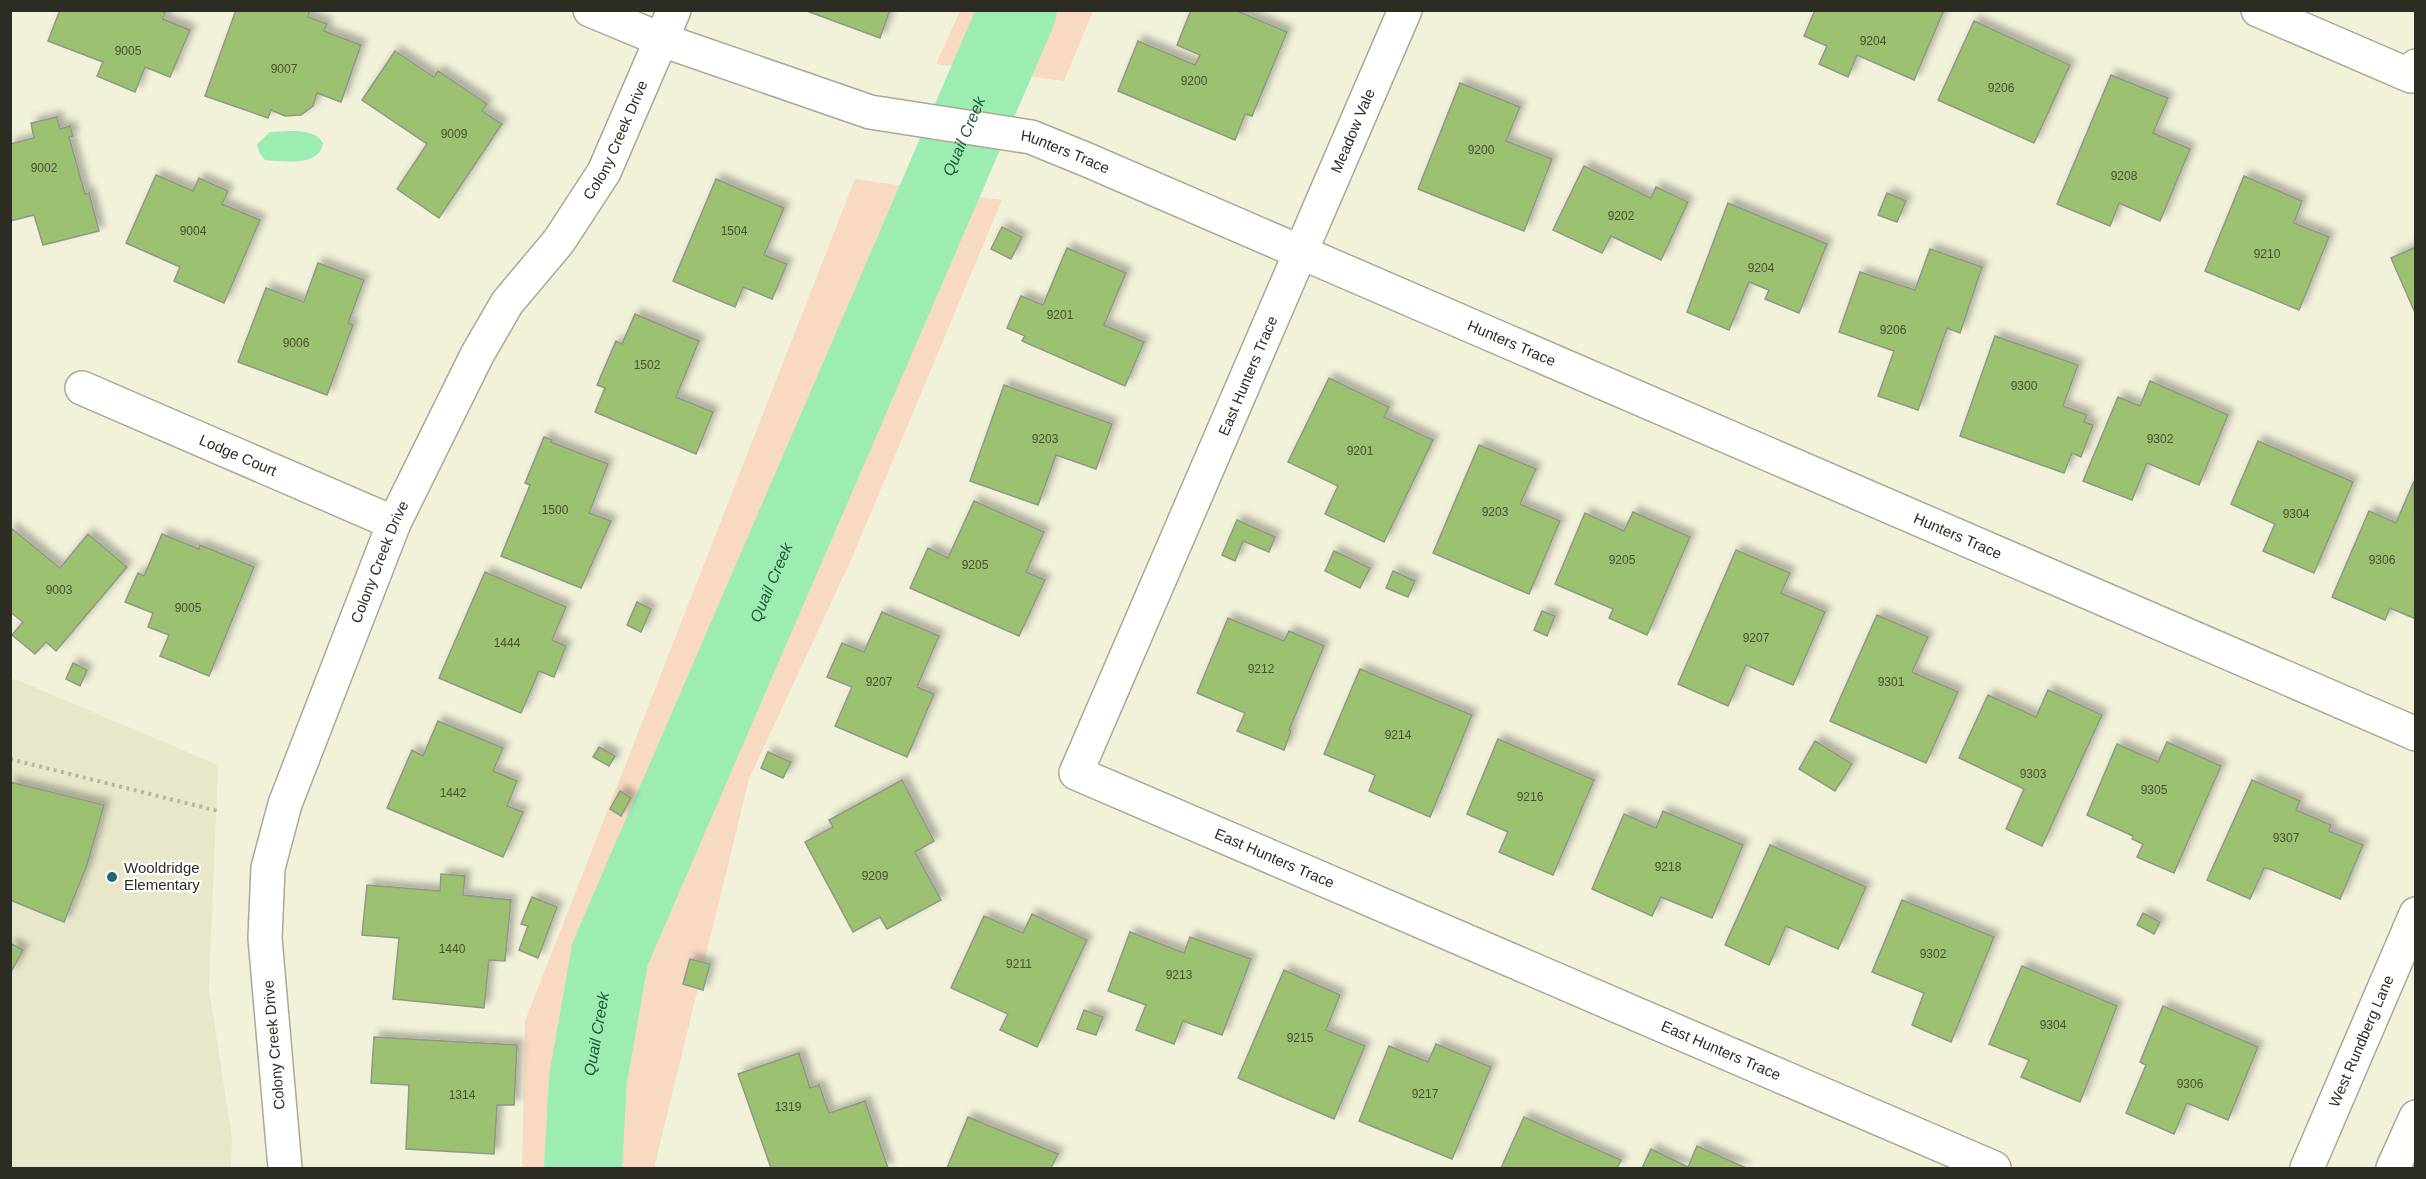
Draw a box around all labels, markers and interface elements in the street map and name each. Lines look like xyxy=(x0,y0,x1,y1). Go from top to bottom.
house number: 9204 xyxy=(1860,34,1887,48)
house number: 9005 xyxy=(115,44,142,58)
house number: 9007 xyxy=(271,62,298,76)
house number: 9200 xyxy=(1181,74,1208,88)
street label: Colony Creek Drive xyxy=(579,78,651,203)
house number: 9206 xyxy=(1988,81,2015,95)
street label: Meadow Vale xyxy=(1327,86,1378,175)
water label: Quail Creek xyxy=(939,93,989,179)
house number: 9009 xyxy=(441,127,468,141)
street label: Hunters Trace xyxy=(1020,127,1112,177)
house number: 9200 xyxy=(1468,143,1495,157)
house number: 9002 xyxy=(31,161,58,175)
house number: 9208 xyxy=(2111,169,2138,183)
house number: 9202 xyxy=(1608,209,1635,223)
house number: 9004 xyxy=(180,224,207,238)
house number: 1504 xyxy=(721,224,748,238)
house number: 9210 xyxy=(2254,247,2281,261)
house number: 9204 xyxy=(1748,261,1775,275)
house number: 9201 xyxy=(1047,308,1074,322)
street label: East Hunters Trace xyxy=(1215,313,1280,438)
street label: Hunters Trace xyxy=(1465,316,1558,369)
house number: 9206 xyxy=(1880,323,1907,337)
house number: 9006 xyxy=(283,336,310,350)
house number: 1502 xyxy=(634,358,661,372)
house number: 9300 xyxy=(2011,379,2038,393)
street label: Lodge Court xyxy=(197,431,280,480)
house number: 9203 xyxy=(1032,432,1059,446)
house number: 9302 xyxy=(2147,432,2174,446)
house number: 9201 xyxy=(1347,444,1374,458)
street label: Colony Creek Drive xyxy=(347,498,412,625)
house number: 1500 xyxy=(542,503,569,517)
house number: 9203 xyxy=(1482,505,1509,519)
house number: 9304 xyxy=(2283,507,2310,521)
street label: Hunters Trace xyxy=(1911,509,2005,562)
water label: Quail Creek xyxy=(747,539,796,625)
house number: 9205 xyxy=(1609,553,1636,567)
house number: 9306 xyxy=(2369,553,2396,567)
house number: 9205 xyxy=(962,558,989,572)
house number: 9003 xyxy=(46,583,73,597)
house number: 9005 xyxy=(175,601,202,615)
house number: 9207 xyxy=(1743,631,1770,645)
house number: 1444 xyxy=(494,636,521,650)
house number: 9212 xyxy=(1248,662,1275,676)
house number: 9207 xyxy=(866,675,893,689)
house number: 9301 xyxy=(1878,675,1905,689)
house number: 9214 xyxy=(1385,728,1412,742)
house number: 9303 xyxy=(2020,767,2047,781)
house number: 9305 xyxy=(2141,783,2168,797)
house number: 1442 xyxy=(440,786,467,800)
house number: 9216 xyxy=(1517,790,1544,804)
street label: East Hunters Trace xyxy=(1212,825,1337,891)
house number: 9307 xyxy=(2273,831,2300,845)
place label: Wooldridge Elementary xyxy=(124,859,200,893)
house number: 9218 xyxy=(1655,860,1682,874)
house number: 9209 xyxy=(862,869,889,883)
marker: Wooldridge Elementary xyxy=(105,870,119,884)
house number: 1440 xyxy=(439,942,466,956)
house number: 9302 xyxy=(1920,947,1947,961)
house number: 9211 xyxy=(1006,957,1032,971)
house number: 9213 xyxy=(1166,968,1193,982)
street label: West Rundberg Lane xyxy=(2325,973,2397,1109)
street label: Colony Creek Drive xyxy=(259,980,288,1111)
water label: Quail Creek xyxy=(581,990,612,1077)
street label: East Hunters Trace xyxy=(1659,1017,1783,1083)
house number: 9304 xyxy=(2040,1018,2067,1032)
house number: 9215 xyxy=(1287,1031,1314,1045)
house number: 9306 xyxy=(2177,1077,2204,1091)
house number: 9217 xyxy=(1412,1087,1439,1101)
house number: 1314 xyxy=(449,1088,476,1102)
house number: 1319 xyxy=(775,1100,802,1114)

